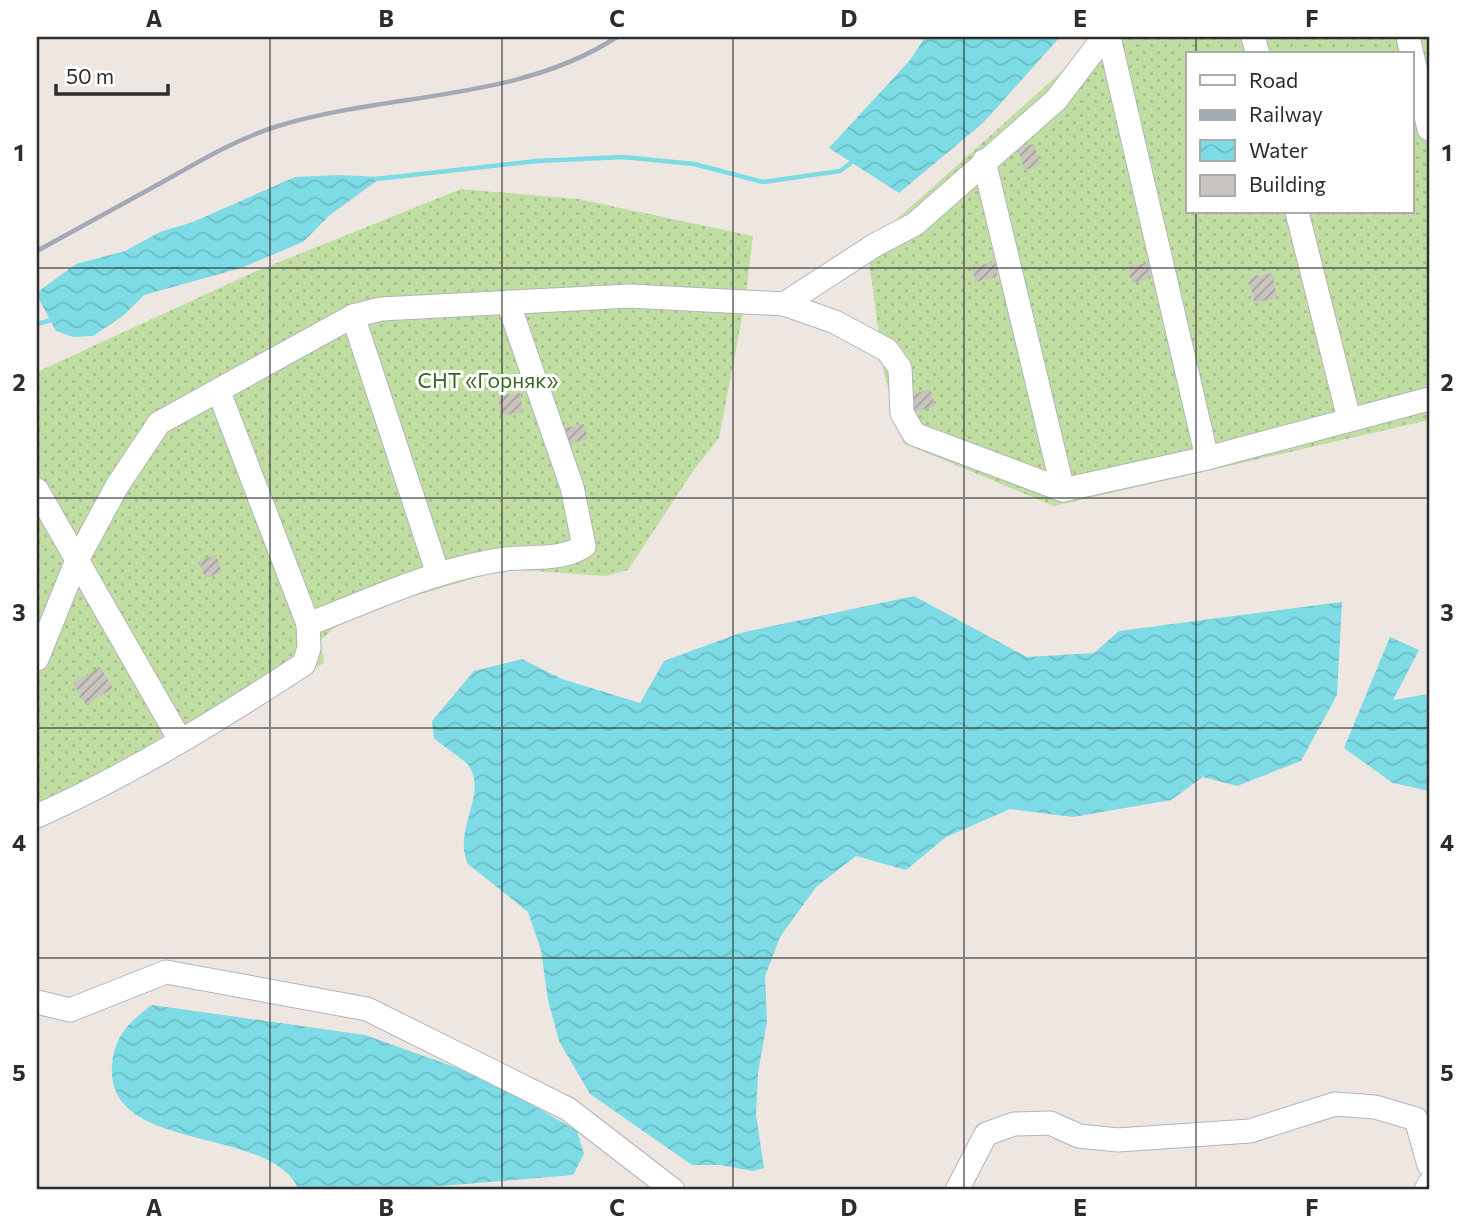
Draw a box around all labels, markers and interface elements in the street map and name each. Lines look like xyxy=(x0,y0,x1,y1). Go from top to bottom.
text: A xyxy=(146,4,163,32)
text: B xyxy=(378,4,394,32)
text: C xyxy=(609,4,625,32)
text: D xyxy=(841,4,858,32)
text: E xyxy=(1073,4,1087,32)
text: F xyxy=(1305,4,1319,32)
scale bar xyxy=(56,52,168,96)
legend xyxy=(1186,52,1414,214)
text: 50 m xyxy=(66,63,114,88)
text: Road xyxy=(1249,67,1298,92)
text: Railway xyxy=(1249,101,1323,126)
text: Water xyxy=(1249,137,1308,162)
text: 1 xyxy=(14,138,24,166)
text: 1 xyxy=(1442,138,1452,166)
text: Building xyxy=(1249,171,1326,196)
park label: СНТ «Горняк» xyxy=(418,367,558,392)
text: 2 xyxy=(12,368,26,396)
text: 2 xyxy=(1440,368,1454,396)
text: 3 xyxy=(12,598,26,626)
text: 3 xyxy=(1440,598,1454,626)
text: 4 xyxy=(12,828,26,856)
text: 4 xyxy=(1440,828,1454,856)
text: 5 xyxy=(12,1058,26,1086)
text: 5 xyxy=(1440,1058,1454,1086)
text: A xyxy=(146,1193,163,1221)
text: B xyxy=(378,1193,394,1221)
text: C xyxy=(609,1193,625,1221)
text: D xyxy=(841,1193,858,1221)
text: E xyxy=(1073,1193,1087,1221)
text: F xyxy=(1305,1193,1319,1221)

